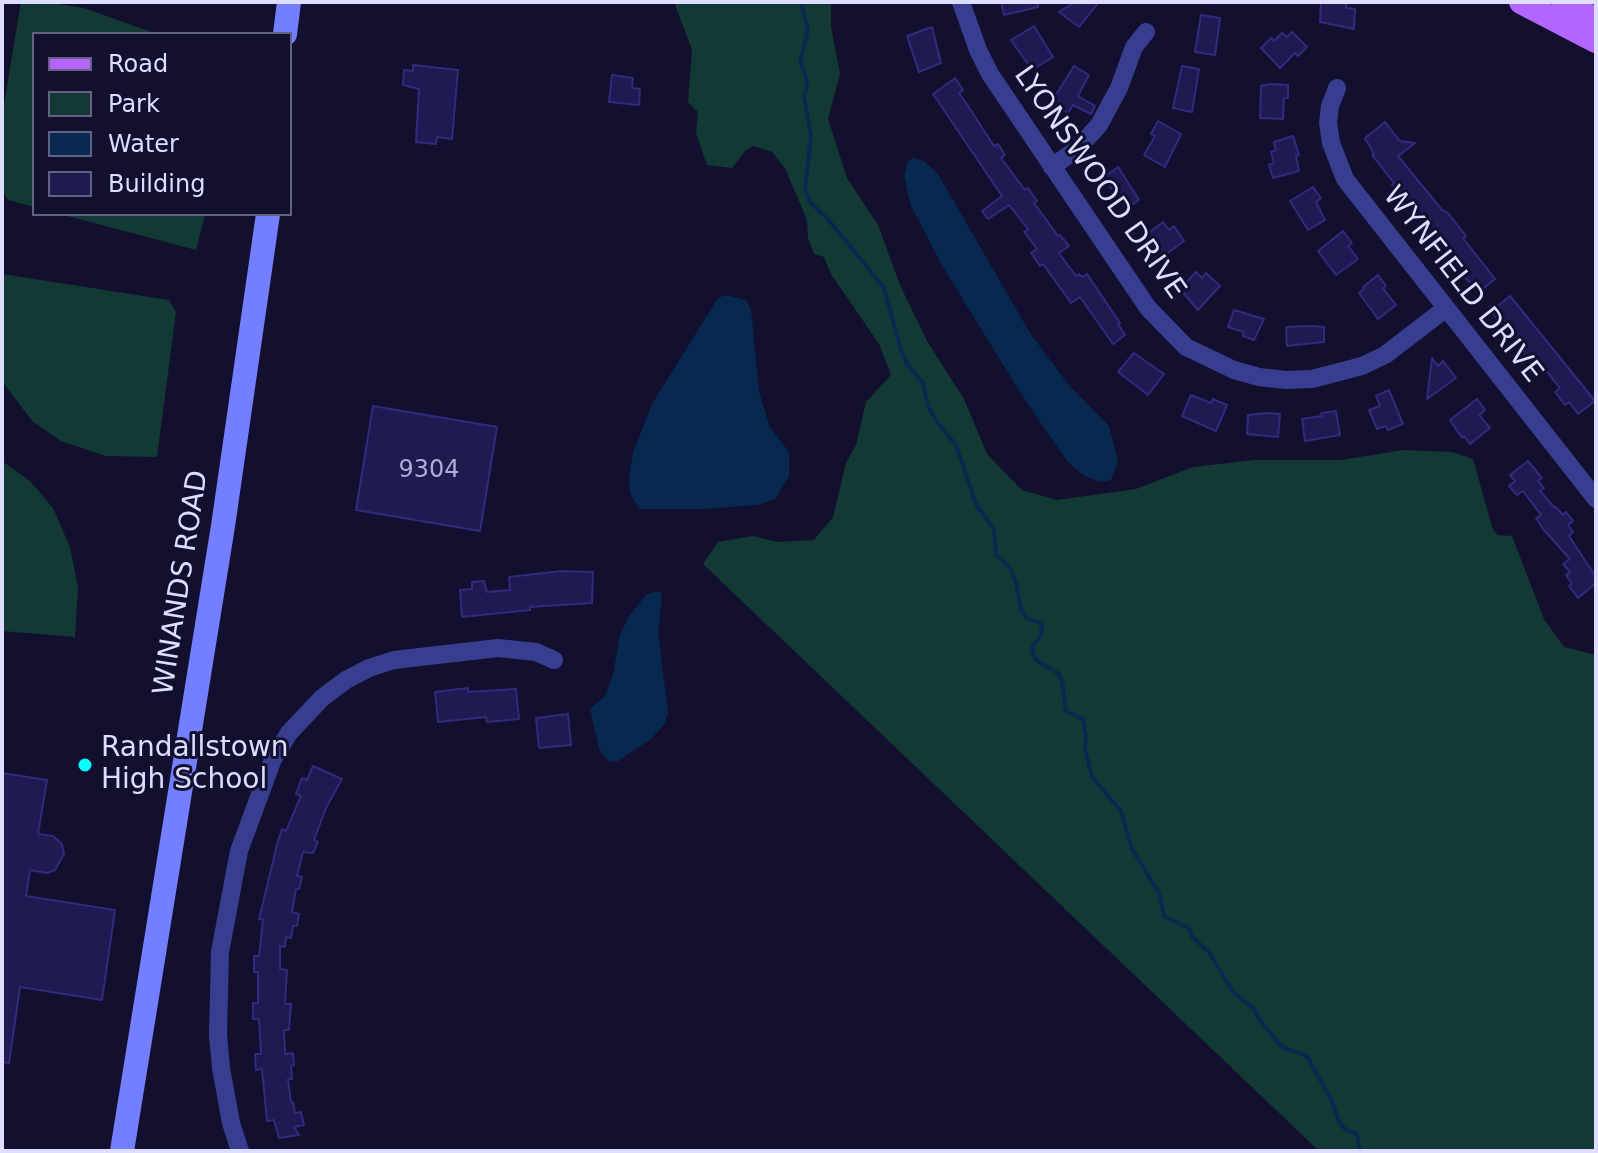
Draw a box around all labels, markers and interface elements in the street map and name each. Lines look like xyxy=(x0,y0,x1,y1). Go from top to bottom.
legend xyxy=(32,32,292,216)
text: Road xyxy=(108,50,168,78)
street label: LYONSWOOD DRIVE xyxy=(1006,60,1192,306)
text: Park xyxy=(108,90,160,118)
text: Water xyxy=(108,130,179,158)
text: Building xyxy=(108,170,205,198)
street label: WYNFIELD DRIVE xyxy=(1375,180,1549,390)
house number: 9304 xyxy=(398,457,460,485)
street label: WINANDS ROAD xyxy=(148,468,216,698)
place label: Randallstown High School xyxy=(101,732,289,798)
marker: Randallstown High School xyxy=(76,756,94,774)

